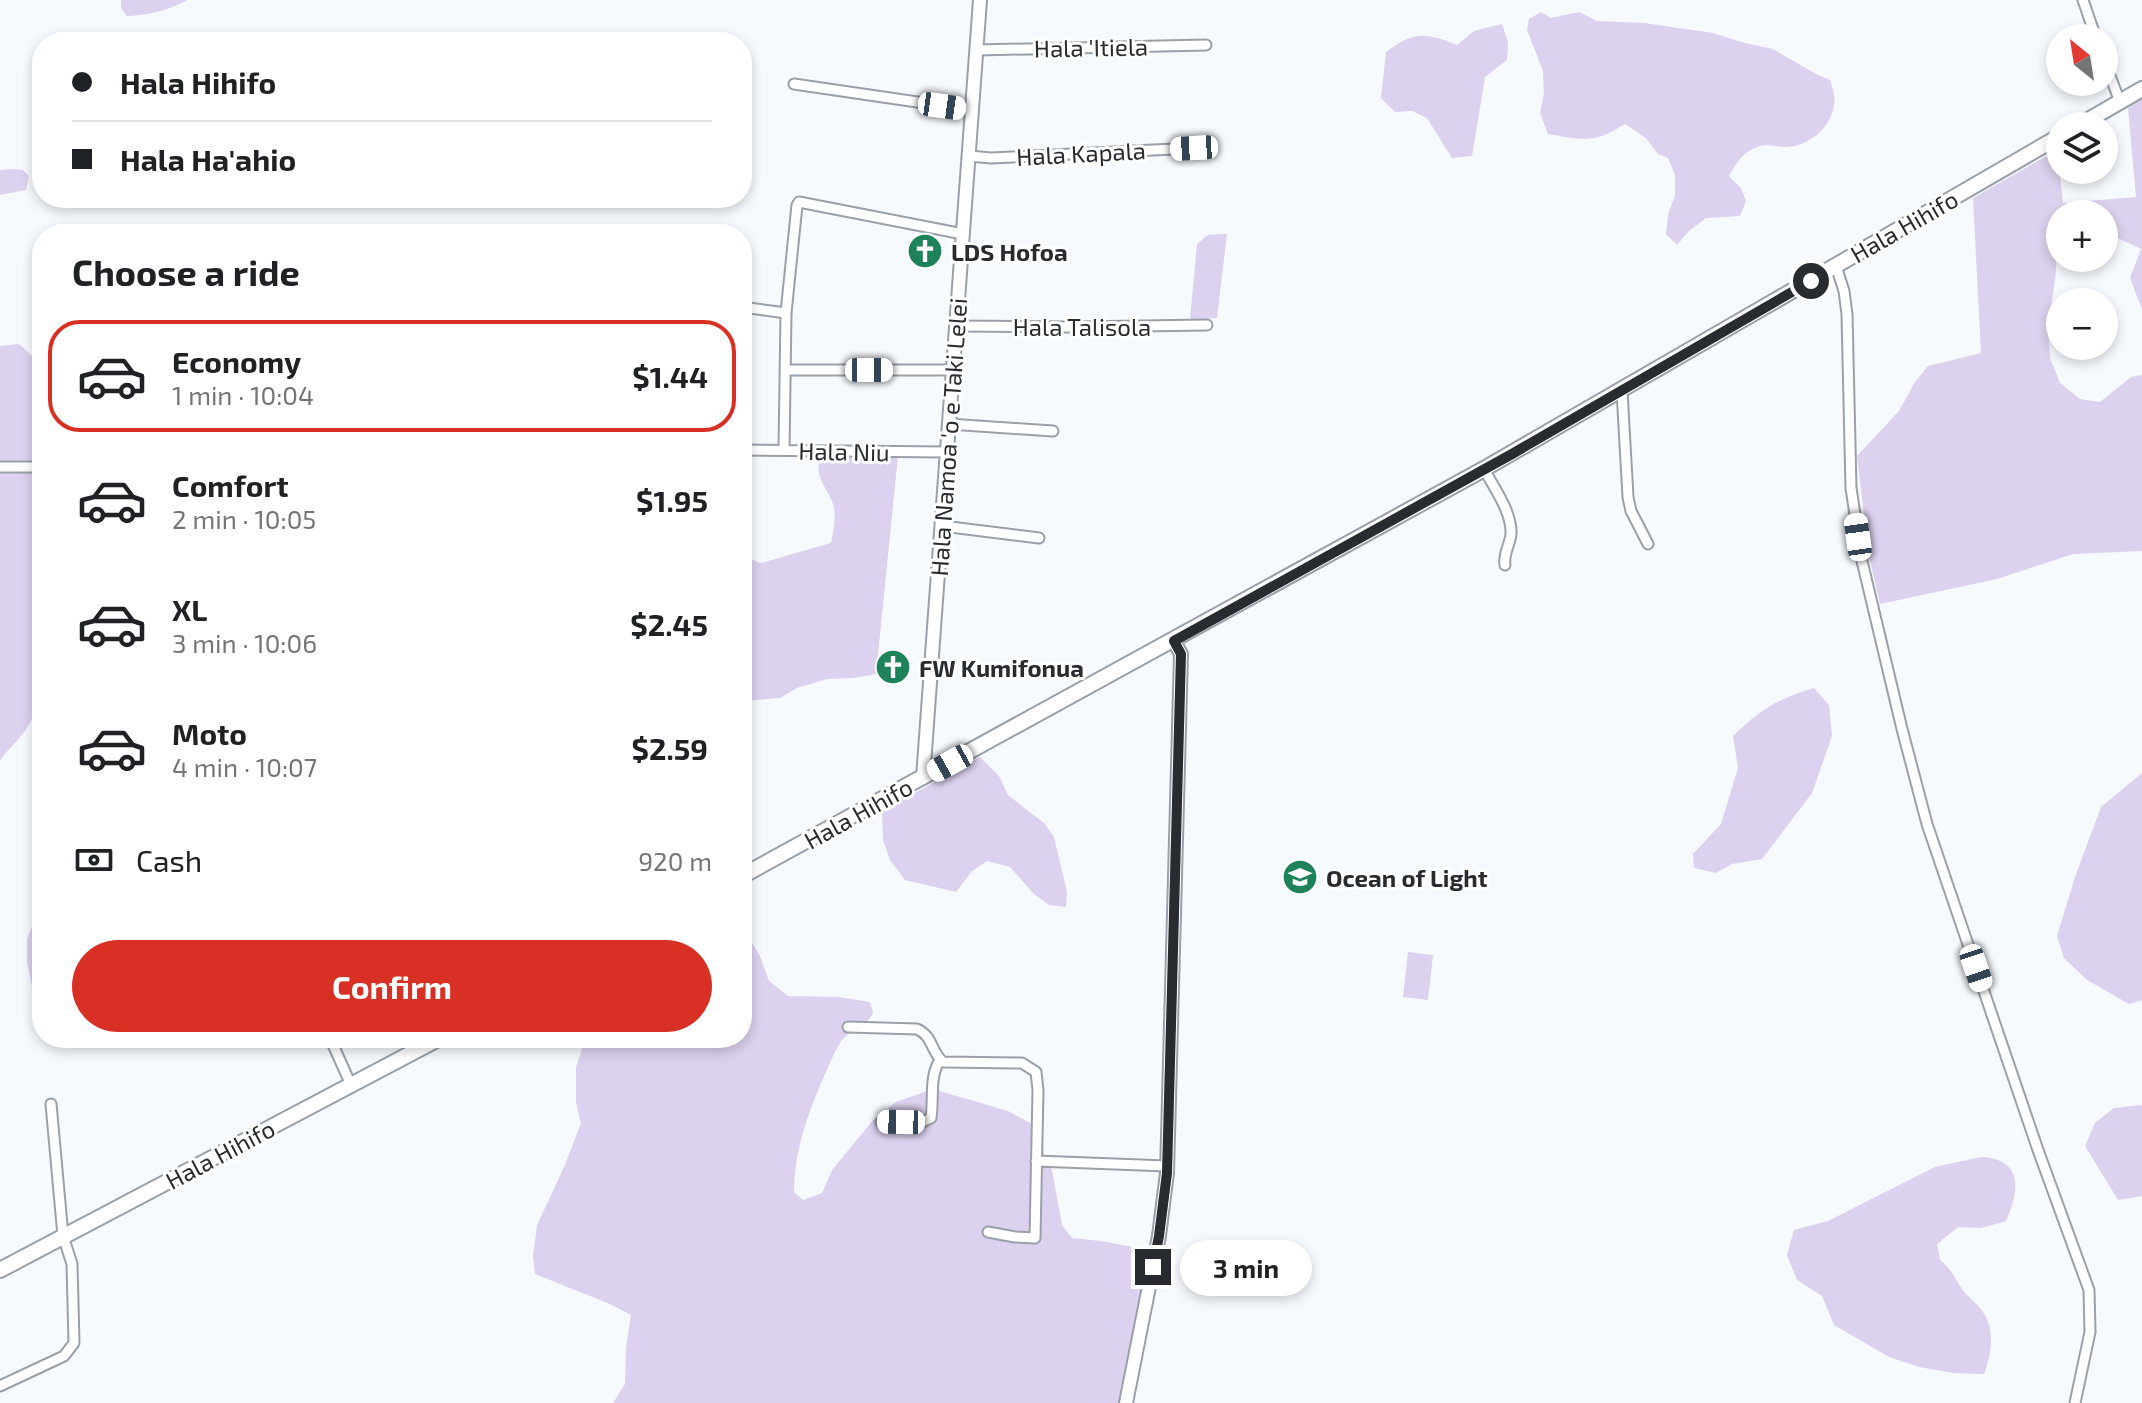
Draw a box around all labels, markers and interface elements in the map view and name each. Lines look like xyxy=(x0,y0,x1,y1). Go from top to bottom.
north arrow xyxy=(2046,24,2118,96)
map controls xyxy=(2046,24,2118,360)
street label: Hala 'Itiela xyxy=(1034,32,1148,62)
text: Hala Hihifo xyxy=(120,64,276,100)
car xyxy=(917,91,967,121)
button: layers xyxy=(2046,112,2118,184)
street label: Hala Kapala xyxy=(1016,135,1146,171)
car xyxy=(1169,135,1219,161)
text: Hala Ha'ahio xyxy=(120,141,296,177)
street label: Hala Hihifo xyxy=(1845,184,1963,268)
button: + xyxy=(2046,200,2118,272)
church icon: LDS Hofoa xyxy=(906,232,944,270)
place label: LDS Hofoa xyxy=(951,237,1068,266)
text: Choose a ride xyxy=(72,250,300,293)
route start xyxy=(1793,263,1829,299)
button: − xyxy=(2046,288,2118,360)
street label: Hala Namoa 'o e Taki Lelei xyxy=(924,297,972,577)
street label: Hala Talisola xyxy=(1013,312,1151,341)
icon: car xyxy=(76,340,148,412)
text: Economy xyxy=(172,343,301,379)
text: $1.44 xyxy=(632,358,708,394)
car xyxy=(845,358,893,382)
text: 1 min · 10:04 xyxy=(172,379,314,410)
street label: Hala Niu xyxy=(798,436,890,466)
icon: car xyxy=(76,464,148,536)
text: Comfort xyxy=(172,467,289,503)
text: $1.95 xyxy=(636,482,708,518)
text: 2 min · 10:05 xyxy=(172,503,316,534)
car xyxy=(1843,512,1873,562)
icon: car xyxy=(76,588,148,660)
text: XL xyxy=(172,591,207,627)
text: $2.45 xyxy=(630,606,708,642)
text: 3 min · 10:06 xyxy=(172,627,317,658)
church icon: FW Kumifonua xyxy=(874,648,912,686)
place label: FW Kumifonua xyxy=(919,653,1084,682)
icon: car xyxy=(76,712,148,784)
text: Moto xyxy=(172,715,247,751)
text: $2.59 xyxy=(632,730,708,766)
car xyxy=(923,741,977,785)
text: 4 min · 10:07 xyxy=(172,751,317,782)
street label: Hala Hihifo xyxy=(799,771,917,855)
icon: cash xyxy=(72,838,116,882)
text: Cash xyxy=(136,842,202,878)
text: 920 m xyxy=(638,845,712,876)
school or university icon: Ocean of Light xyxy=(1281,858,1319,896)
place label: Ocean of Light xyxy=(1326,863,1488,892)
button: Confirm xyxy=(72,940,712,1032)
car xyxy=(1957,941,1995,995)
car xyxy=(877,1110,925,1134)
street label: Hala Hihifo xyxy=(161,1113,279,1195)
callout: 3 min xyxy=(1181,1239,1313,1295)
route end xyxy=(1135,1249,1171,1285)
text: 3 min xyxy=(1213,1252,1279,1283)

